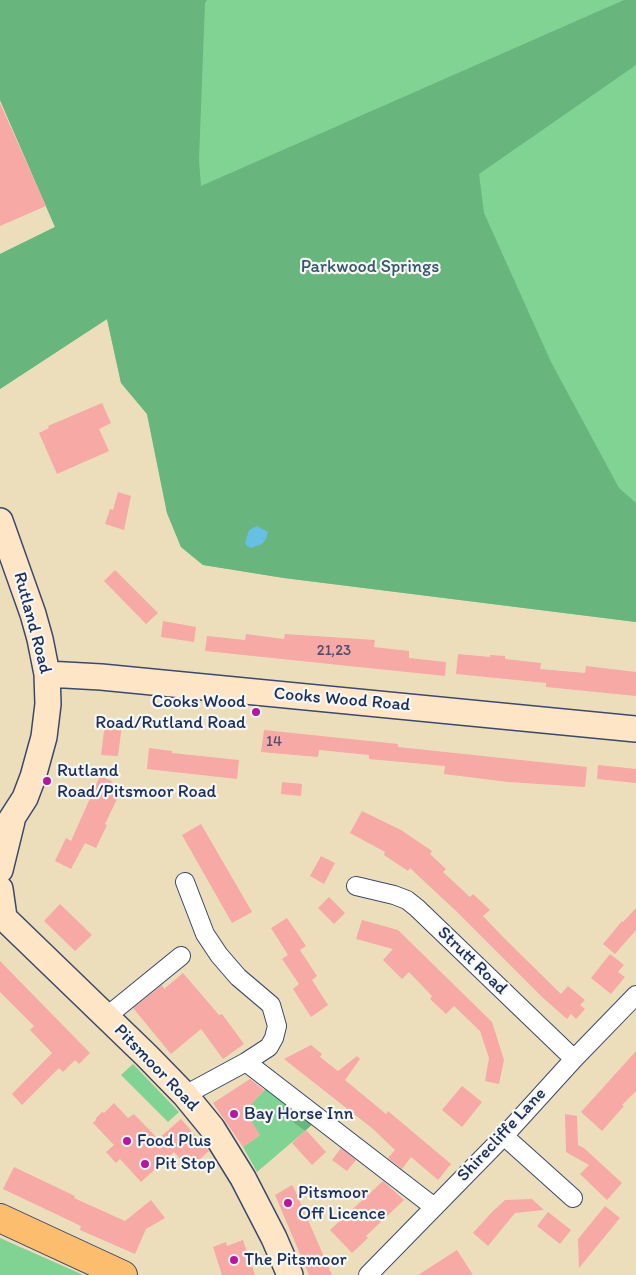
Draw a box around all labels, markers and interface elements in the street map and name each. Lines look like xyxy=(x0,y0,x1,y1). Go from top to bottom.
park label: Parkwood Springs xyxy=(301,256,439,278)
street label: Rutland Road xyxy=(8,570,56,676)
house number: 21,23 xyxy=(317,642,351,660)
street label: Cooks Wood Road xyxy=(273,683,411,717)
place label: Cooks Wood Road/Rutland Road xyxy=(95,691,246,734)
marker: Cooks Wood Road/Rutland Road xyxy=(250,706,262,718)
house number: 14 xyxy=(266,733,282,751)
place label: Rutland Road/Pitsmoor Road xyxy=(57,760,216,802)
marker: Rutland Road/Pitsmoor Road xyxy=(41,775,53,787)
street label: Strutt Road xyxy=(432,922,512,1000)
street label: Pitsmoor Road xyxy=(109,1020,203,1116)
street label: Shirecliffe Lane xyxy=(453,1083,551,1187)
place label: Bay Horse Inn xyxy=(244,1103,353,1125)
marker: Bay Horse Inn xyxy=(228,1108,240,1120)
place label: Food Plus xyxy=(137,1130,211,1152)
marker: Food Plus xyxy=(121,1135,133,1147)
place label: Pit Stop xyxy=(155,1153,216,1175)
marker: Pit Stop xyxy=(139,1158,151,1170)
place label: Pitsmoor Off Licence xyxy=(298,1182,386,1224)
marker: Pitsmoor Off Licence xyxy=(282,1197,294,1209)
place label: The Pitsmoor xyxy=(244,1249,347,1271)
marker: The Pitsmoor xyxy=(228,1254,240,1266)

